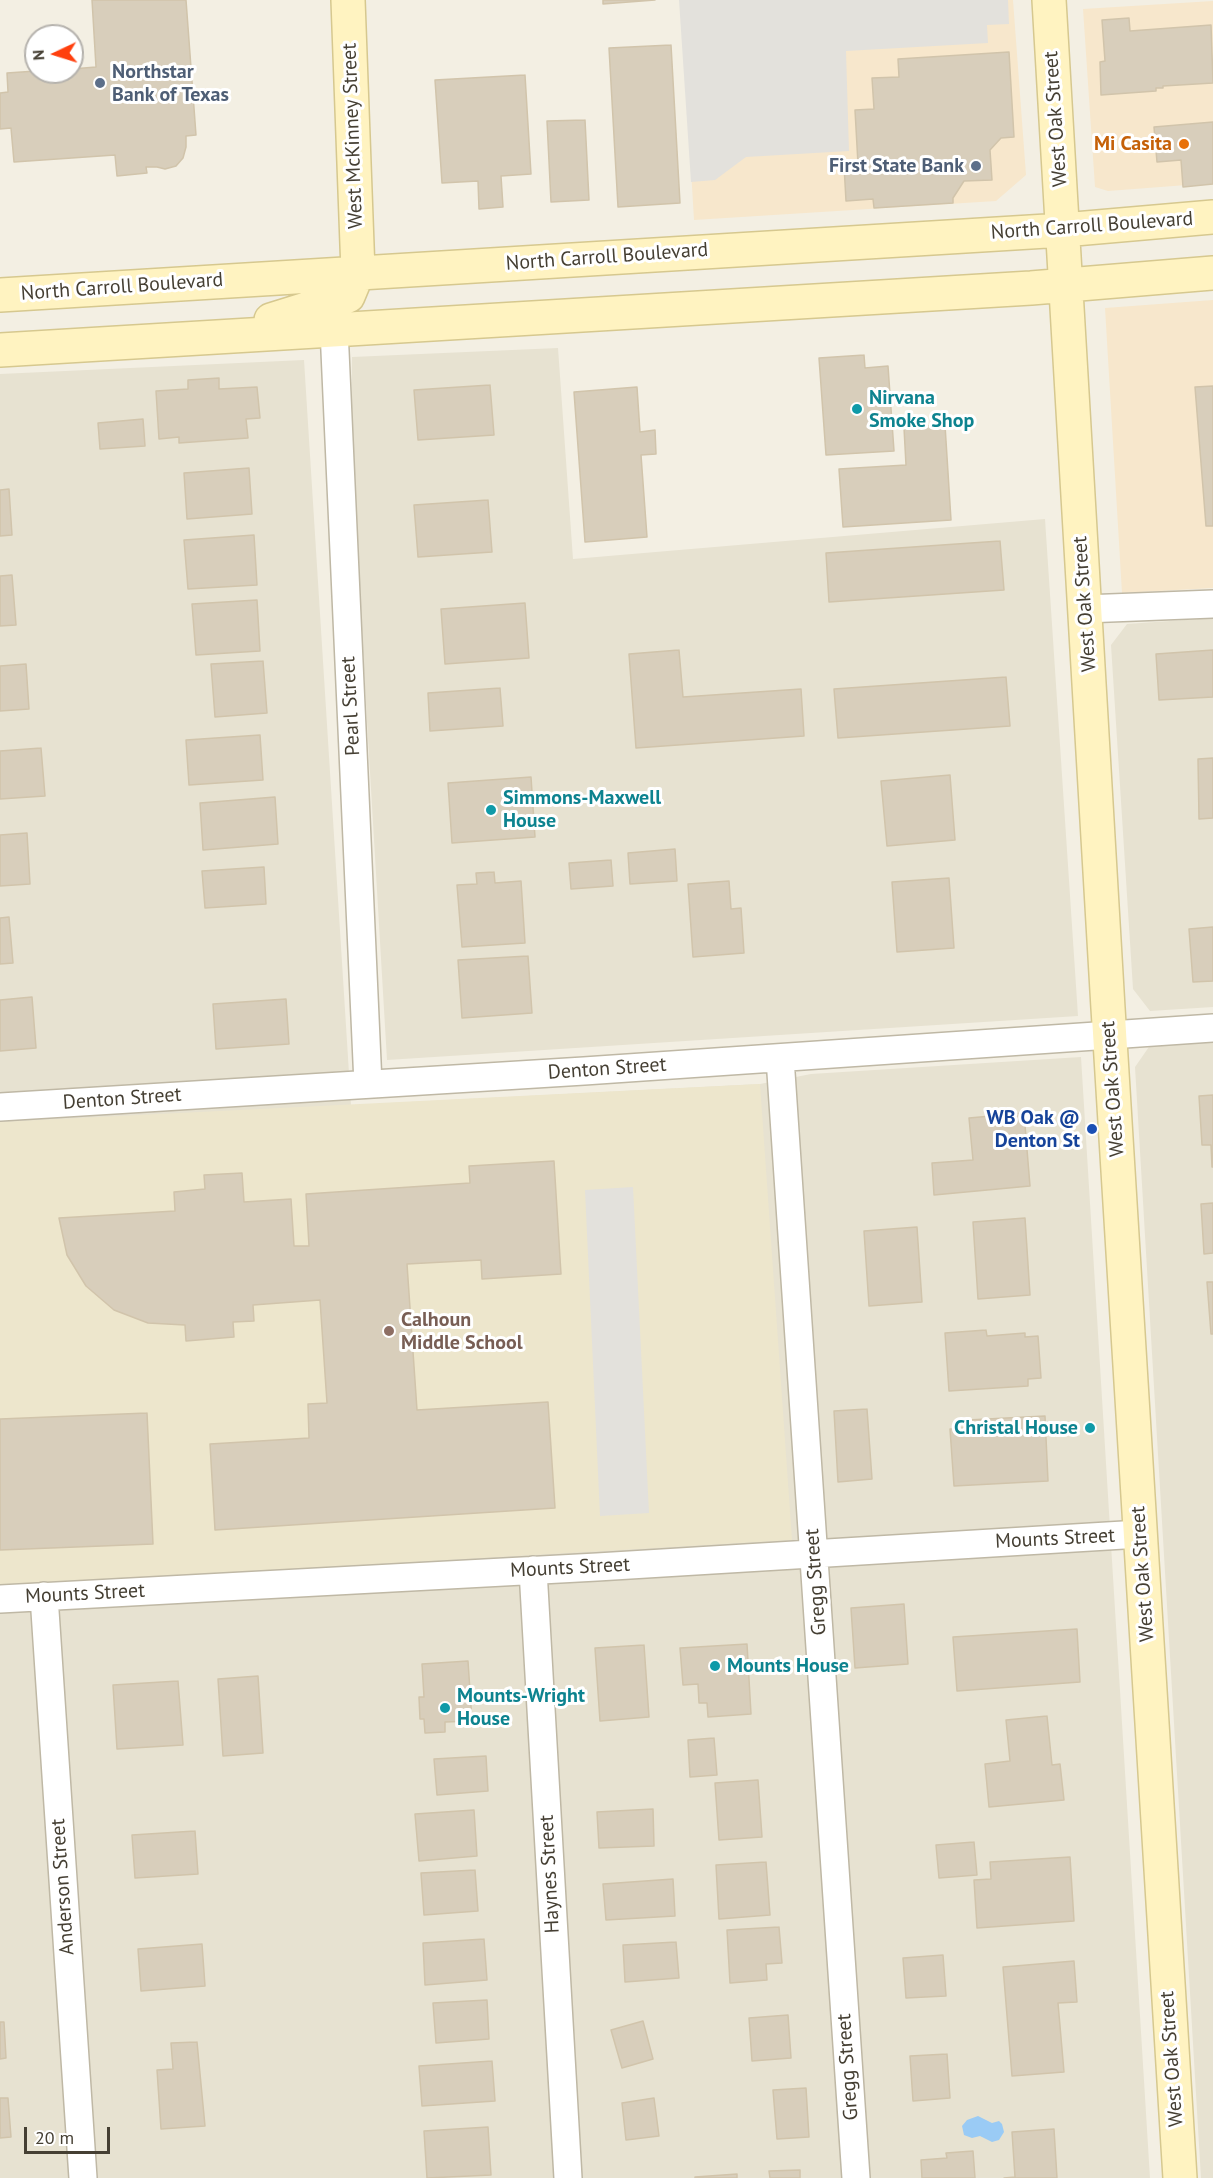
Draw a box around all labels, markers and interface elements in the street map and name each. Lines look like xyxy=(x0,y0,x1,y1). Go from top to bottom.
north arrow xyxy=(24,24,84,84)
street label: West McKinney Street xyxy=(338,43,368,229)
text: N xyxy=(28,49,48,61)
street label: West Oak Street xyxy=(1039,50,1073,188)
place label: Northstar Bank of Texas xyxy=(112,60,229,107)
marker: Northstar Bank of Texas xyxy=(93,76,107,90)
place label: Mi Casita xyxy=(1094,132,1172,156)
marker: Mi Casita xyxy=(1177,137,1191,151)
place label: First State Bank xyxy=(829,154,964,178)
marker: First State Bank xyxy=(969,159,983,173)
street label: North Carroll Boulevard xyxy=(990,207,1194,245)
street label: North Carroll Boulevard xyxy=(505,238,709,276)
street label: North Carroll Boulevard xyxy=(20,268,224,306)
place label: Nirvana Smoke Shop xyxy=(869,386,974,433)
marker: Nirvana Smoke Shop xyxy=(850,402,864,416)
street label: West Oak Street xyxy=(1068,535,1102,673)
street label: Pearl Street xyxy=(336,656,366,756)
place label: Simmons-Maxwell House xyxy=(503,786,661,833)
marker: Simmons-Maxwell House xyxy=(484,803,498,817)
street label: West Oak Street xyxy=(1096,1020,1130,1158)
street label: Denton Street xyxy=(547,1053,667,1085)
street label: Denton Street xyxy=(62,1083,182,1115)
place label: WB Oak @ Denton St xyxy=(987,1106,1080,1153)
marker: WB Oak @ Denton St xyxy=(1085,1122,1099,1136)
place label: Calhoun Middle School xyxy=(401,1308,523,1355)
marker: Calhoun Middle School xyxy=(382,1324,396,1338)
place label: Christal House xyxy=(954,1416,1078,1440)
marker: Christal House xyxy=(1083,1421,1097,1435)
street label: West Oak Street xyxy=(1126,1505,1160,1643)
street label: Mounts Street xyxy=(995,1524,1115,1554)
street label: Gregg Street xyxy=(800,1528,832,1636)
street label: Mounts Street xyxy=(510,1553,630,1583)
street label: Mounts Street xyxy=(25,1579,145,1609)
place label: Mounts House xyxy=(727,1654,849,1678)
marker: Mounts House xyxy=(708,1659,722,1673)
place label: Mounts-Wright House xyxy=(457,1684,585,1731)
marker: Mounts-Wright House xyxy=(438,1701,452,1715)
street label: Haynes Street xyxy=(535,1814,565,1934)
street label: Anderson Street xyxy=(46,1818,80,1956)
street label: West Oak Street xyxy=(1155,1990,1189,2128)
street label: Gregg Street xyxy=(832,2013,864,2121)
scale bar xyxy=(27,2115,112,2153)
text: 20 m xyxy=(35,2126,74,2149)

